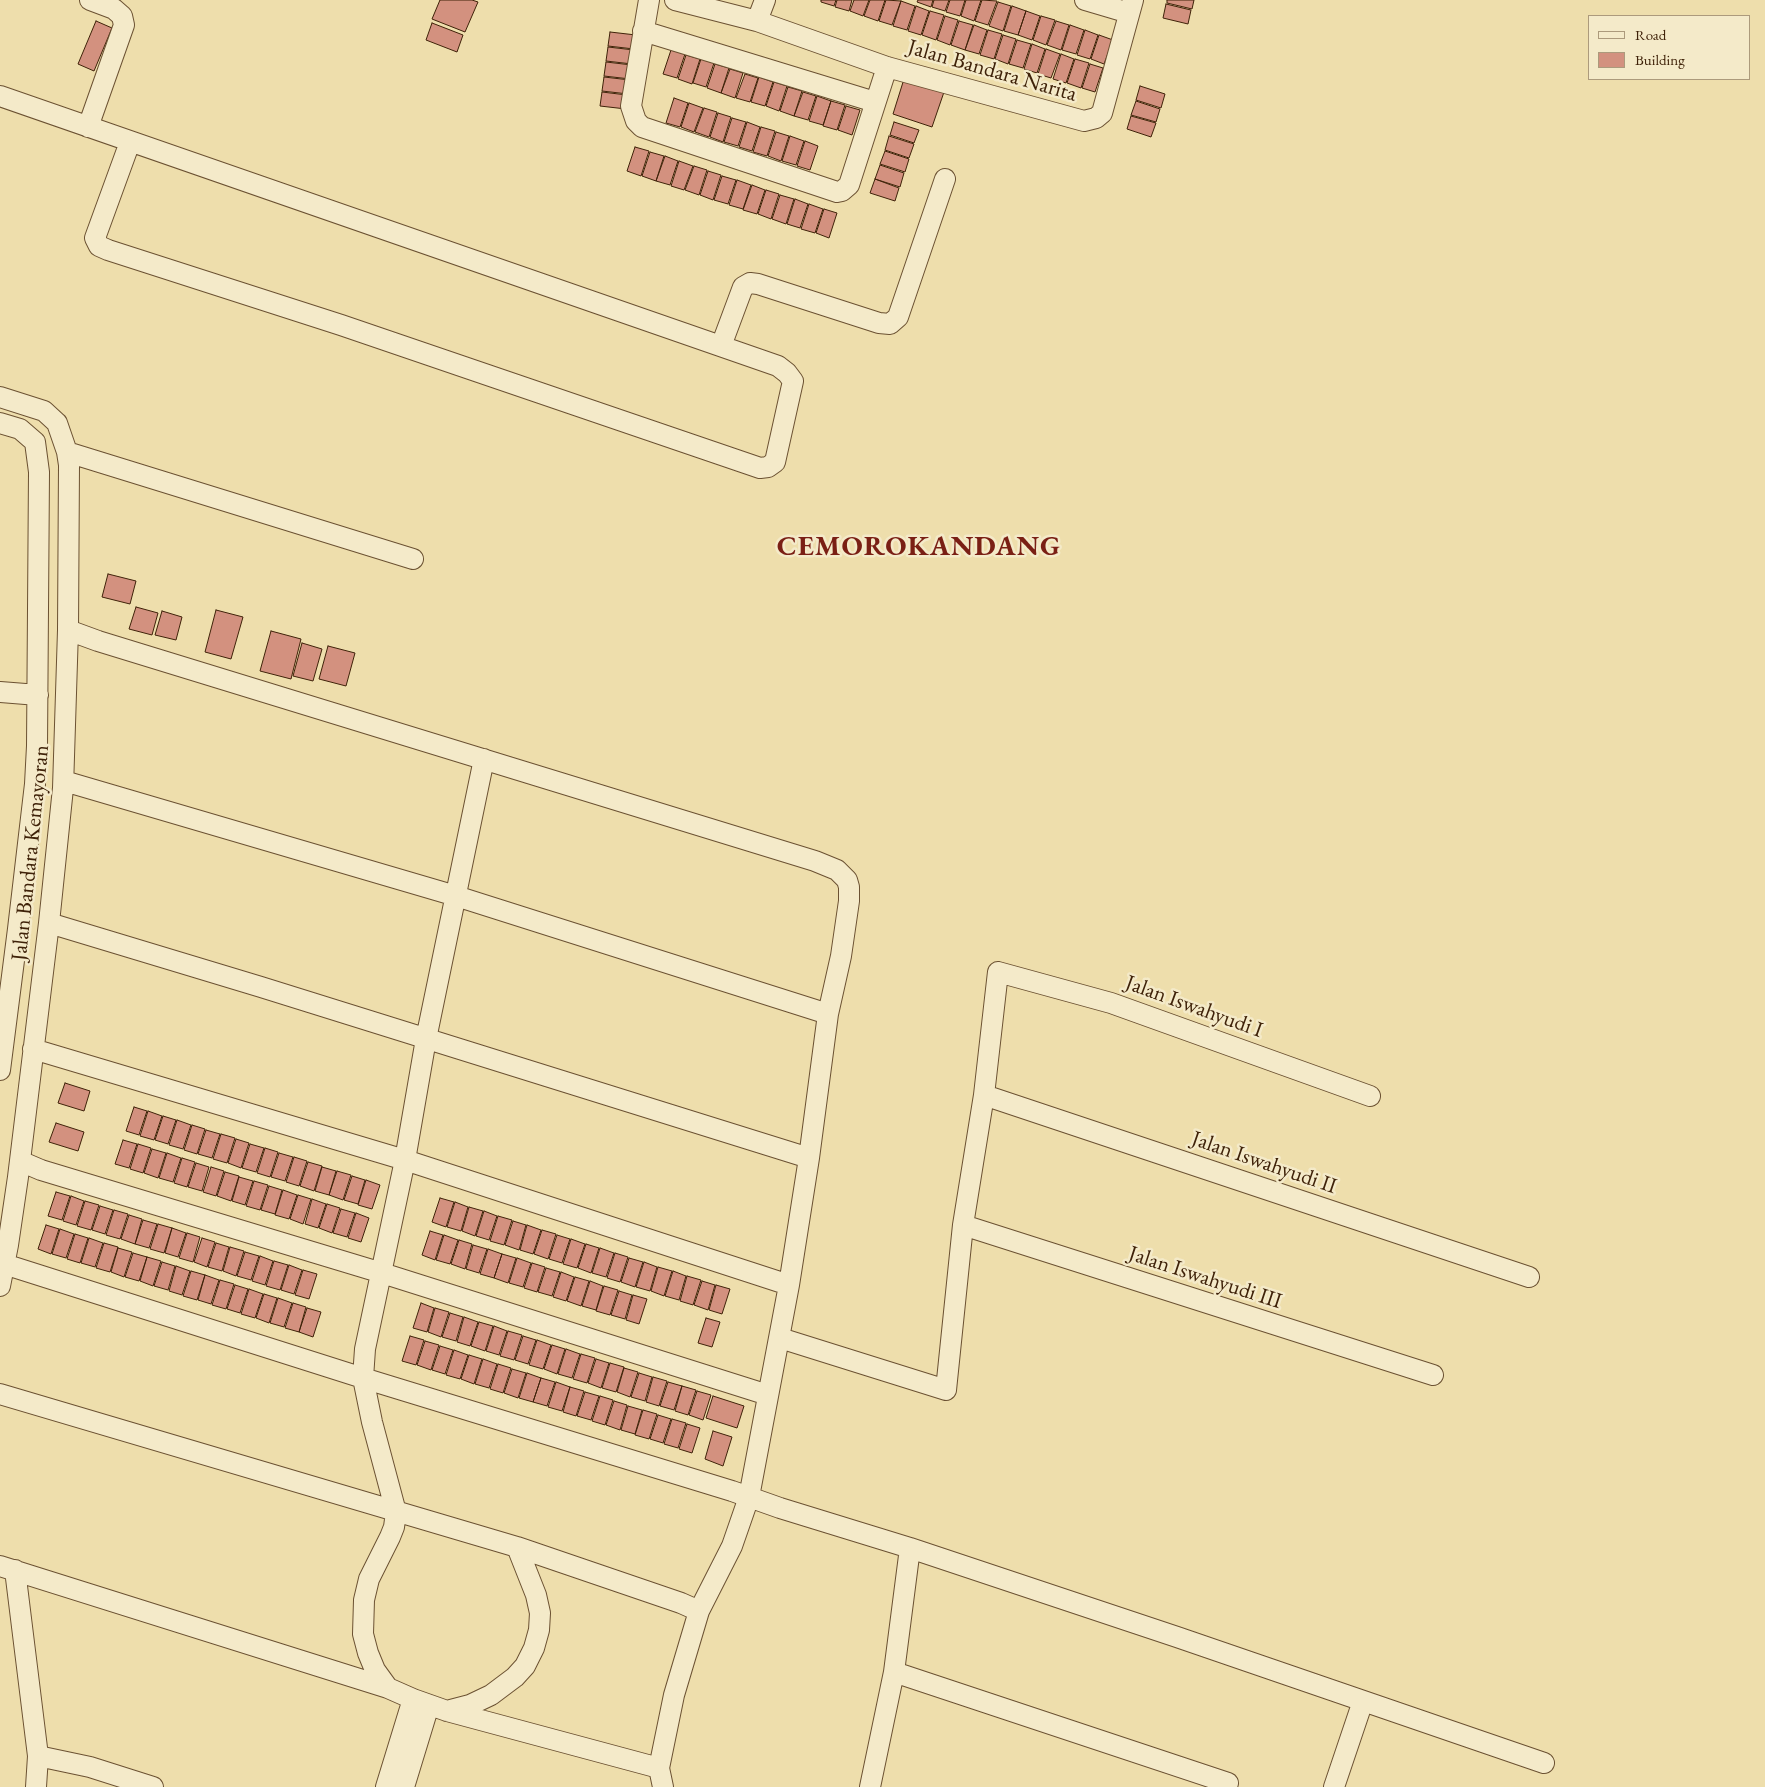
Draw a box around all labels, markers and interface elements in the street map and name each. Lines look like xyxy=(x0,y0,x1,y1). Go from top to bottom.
legend xyxy=(1588,15,1750,80)
text: Road xyxy=(1635,25,1666,44)
street label: Jalan Bandara Narita xyxy=(904,34,1080,108)
text: Building xyxy=(1635,50,1685,69)
district label: CEMOROKANDANG xyxy=(775,530,1063,564)
street label: Jalan Bandara Kemayoran xyxy=(7,744,55,962)
street label: Jalan Iswahyudi I xyxy=(1122,970,1266,1044)
street label: Jalan Iswahyudi II xyxy=(1188,1126,1340,1200)
street label: Jalan Iswahyudi III xyxy=(1125,1241,1285,1315)

